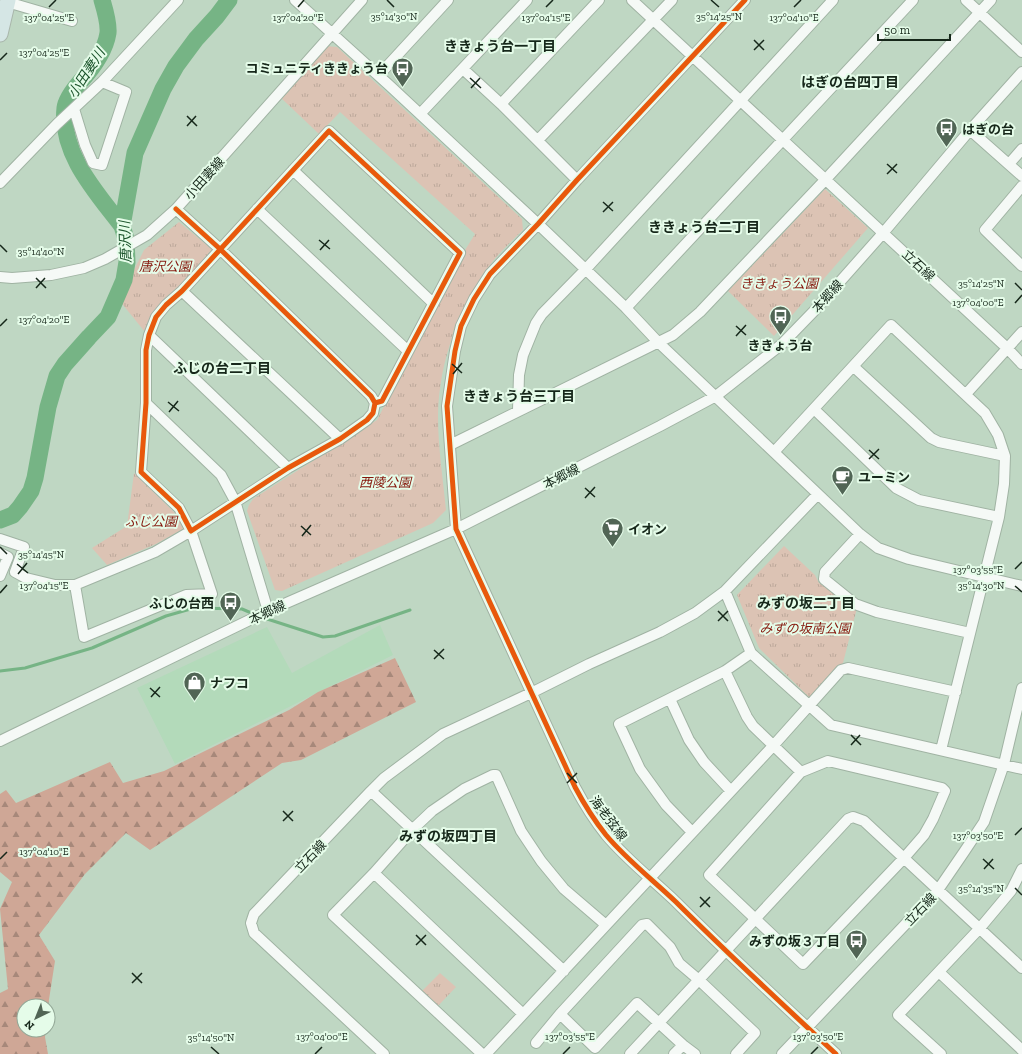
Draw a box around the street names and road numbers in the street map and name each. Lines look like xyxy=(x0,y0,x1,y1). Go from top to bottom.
street label: 小田妻線 xyxy=(181,154,227,203)
street label: 立石線 xyxy=(899,247,938,284)
street label: 本郷線 xyxy=(809,277,846,316)
street label: 本郷線 xyxy=(540,461,582,492)
street label: 本郷線 xyxy=(246,597,288,627)
street label: 海老弦線 xyxy=(587,793,630,844)
street label: 立石線 xyxy=(291,837,329,876)
street label: 立石線 xyxy=(901,890,939,929)

